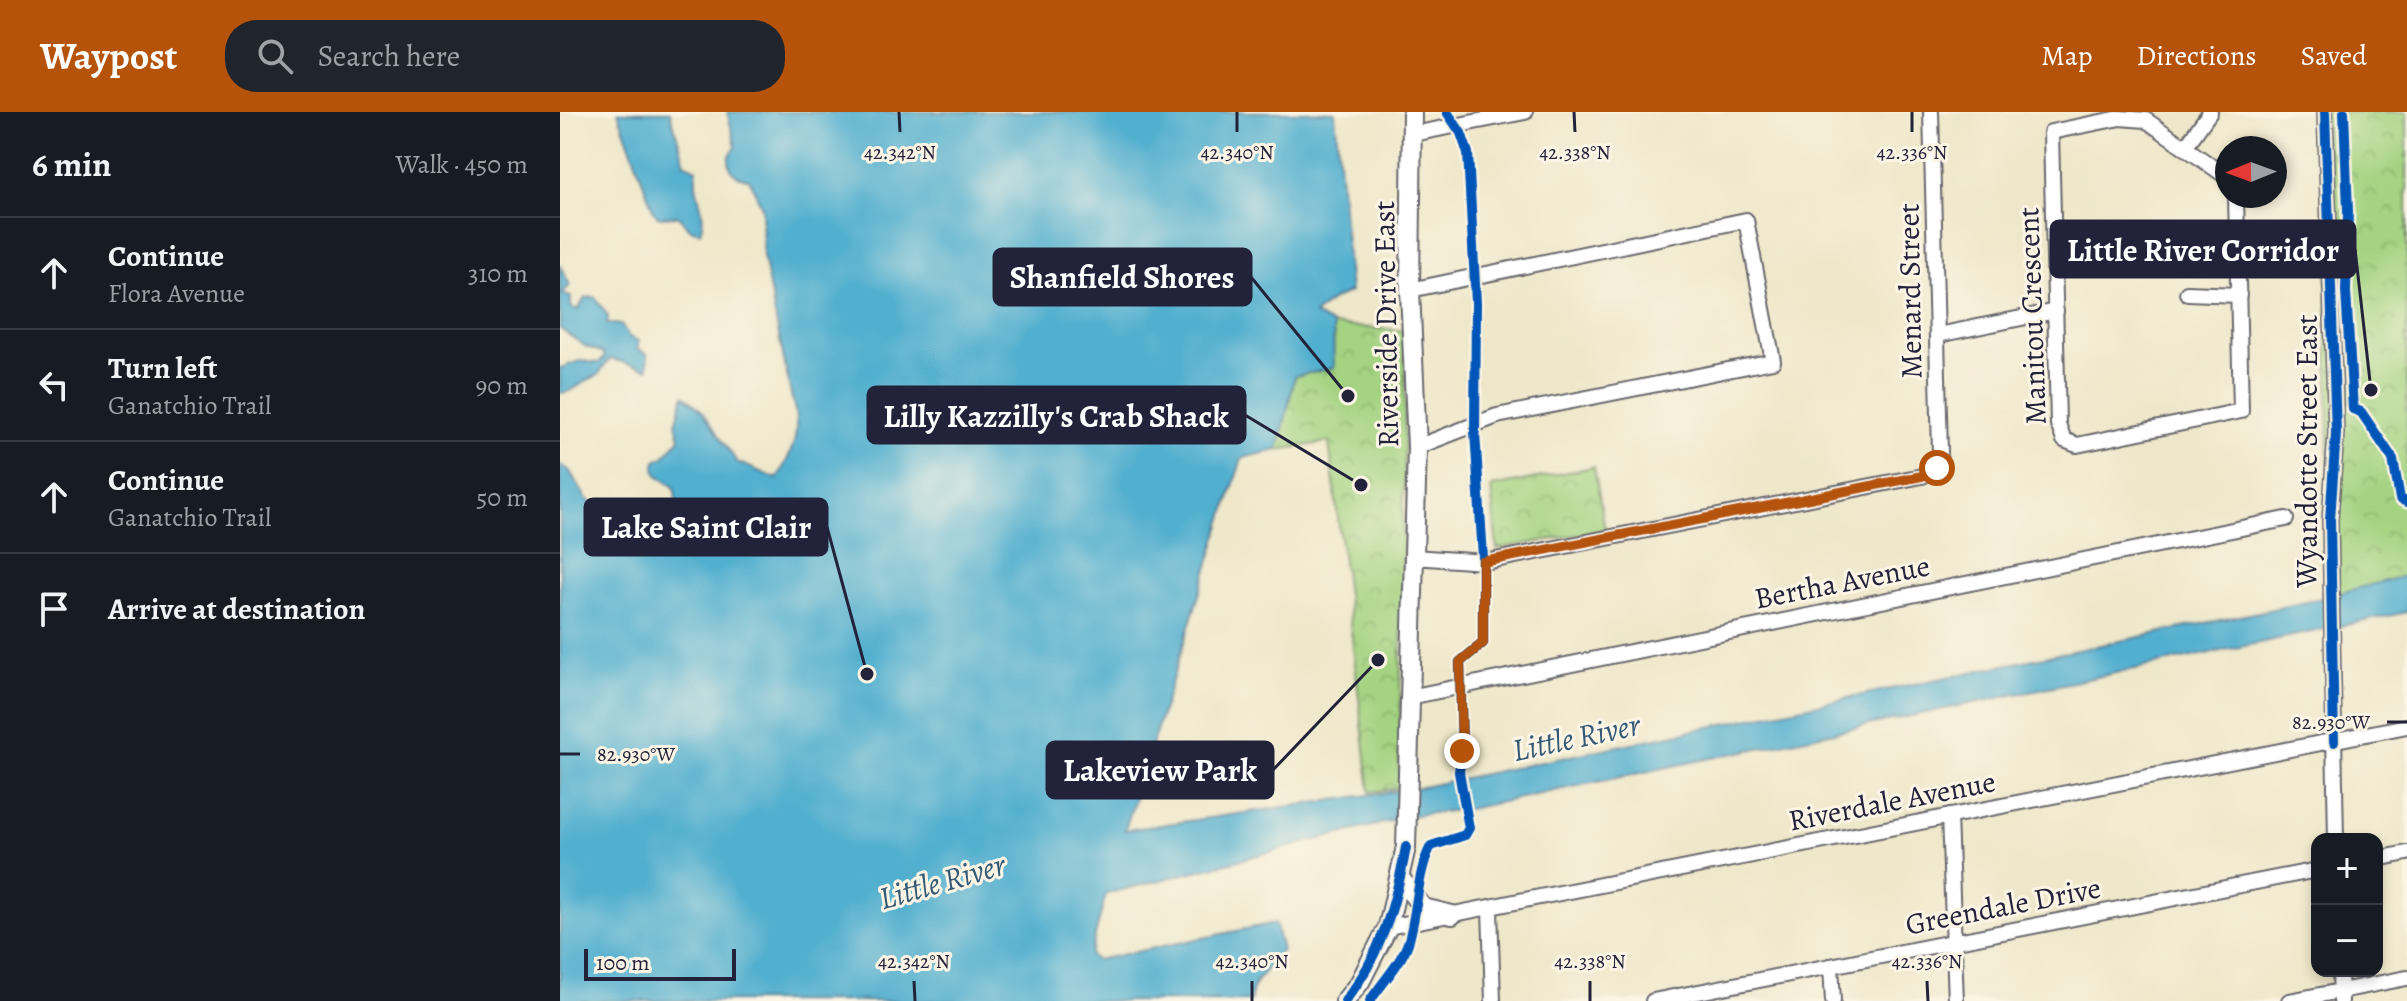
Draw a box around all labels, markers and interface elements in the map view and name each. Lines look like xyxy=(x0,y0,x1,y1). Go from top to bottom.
search box xyxy=(225,20,785,92)
text: Waypost xyxy=(40,30,177,82)
icon: search xyxy=(253,34,297,78)
text: Search here xyxy=(317,36,460,76)
text: Map xyxy=(2041,37,2092,75)
text: Directions xyxy=(2136,37,2257,75)
text: Saved xyxy=(2301,37,2367,75)
north arrow xyxy=(2215,136,2287,208)
text: 42.342°N xyxy=(864,139,936,166)
text: 42.340°N xyxy=(1200,139,1274,166)
text: 42.338°N xyxy=(1539,139,1611,166)
text: 42.336°N xyxy=(1877,139,1947,166)
text: 6 min xyxy=(32,141,111,188)
text: Walk · 450 m xyxy=(395,147,528,182)
street label: Riverside Drive East xyxy=(1364,200,1408,448)
street label: Menard Street xyxy=(1888,203,1932,379)
street label: Manitou Crescent xyxy=(2008,206,2056,426)
callout: Little River Corridor xyxy=(2051,221,2355,277)
text: Little River Corridor xyxy=(2067,228,2339,272)
text: Continue xyxy=(108,236,224,276)
callout: Shanfield Shores xyxy=(994,249,1251,305)
icon: ahead xyxy=(32,251,76,295)
text: Shanfield Shores xyxy=(1009,255,1235,299)
text: 310 m xyxy=(468,256,528,291)
text: Flora Avenue xyxy=(108,276,245,311)
street label: Wyandotte Street East xyxy=(2287,314,2327,589)
text: Turn left xyxy=(108,348,217,388)
icon: left xyxy=(32,363,76,407)
text: 90 m xyxy=(476,368,528,403)
callout: Lilly Kazzilly's Crab Shack xyxy=(868,387,1245,443)
text: Ganatchio Trail xyxy=(108,388,271,423)
text: Lilly Kazzilly's Crab Shack xyxy=(883,394,1229,438)
route start xyxy=(1919,450,1955,486)
text: Continue xyxy=(108,460,224,500)
icon: ahead xyxy=(32,475,76,519)
text: 50 m xyxy=(476,480,528,515)
callout: Lake Saint Clair xyxy=(585,499,827,555)
text: Ganatchio Trail xyxy=(108,500,271,535)
text: Lake Saint Clair xyxy=(601,505,811,549)
street label: Bertha Avenue xyxy=(1751,545,1933,619)
icon: arrive xyxy=(32,587,76,631)
text: Arrive at destination xyxy=(108,589,365,629)
water label: Little River xyxy=(1508,702,1645,772)
text: 82.930°W xyxy=(2292,709,2370,736)
route end xyxy=(1444,733,1480,769)
text: 82.930°W xyxy=(597,741,675,768)
callout: Lakeview Park xyxy=(1047,742,1273,798)
text: Lakeview Park xyxy=(1063,748,1257,792)
street label: Riverdale Avenue xyxy=(1785,761,1999,841)
map controls xyxy=(2311,833,2383,977)
button: + xyxy=(2311,833,2383,905)
water label: Little River xyxy=(874,842,1011,920)
street label: Greendale Drive xyxy=(1902,867,2104,945)
button: − xyxy=(2311,905,2383,977)
scale bar xyxy=(584,945,736,981)
text: 100 m xyxy=(596,948,650,978)
text: 42.342°N xyxy=(878,948,950,975)
text: 42.340°N xyxy=(1215,948,1289,975)
text: 42.338°N xyxy=(1554,948,1626,975)
text: 42.336°N xyxy=(1892,948,1962,975)

